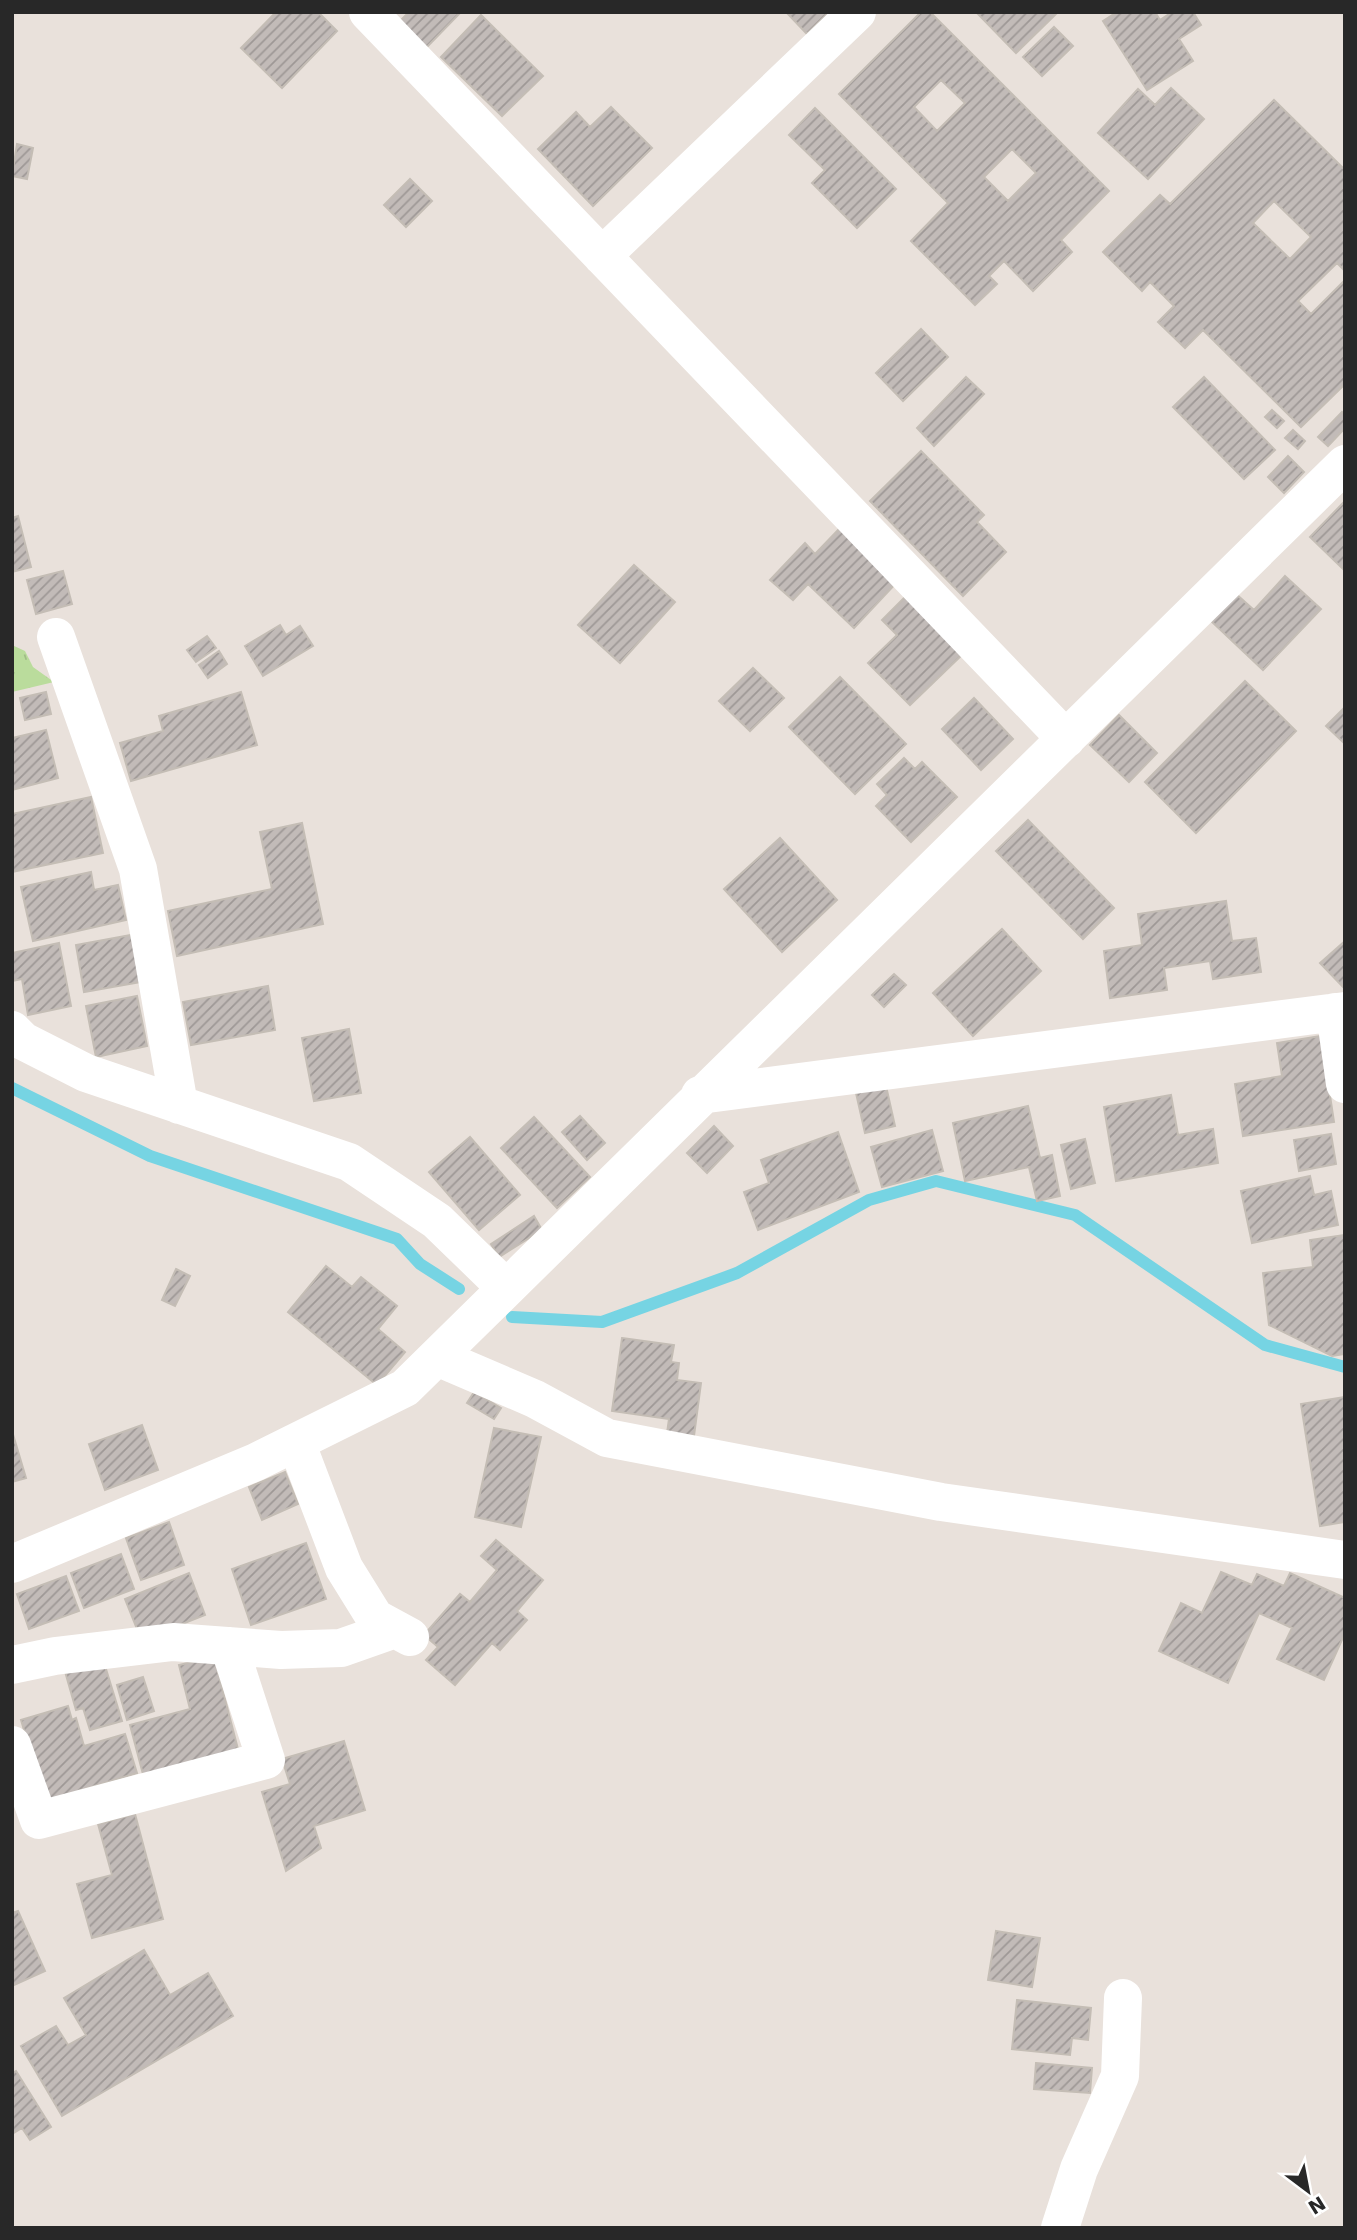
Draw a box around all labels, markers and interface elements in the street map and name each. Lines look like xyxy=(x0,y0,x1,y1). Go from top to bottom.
north arrow xyxy=(1273,2156,1343,2226)
text: N xyxy=(1304,2192,1330,2219)

